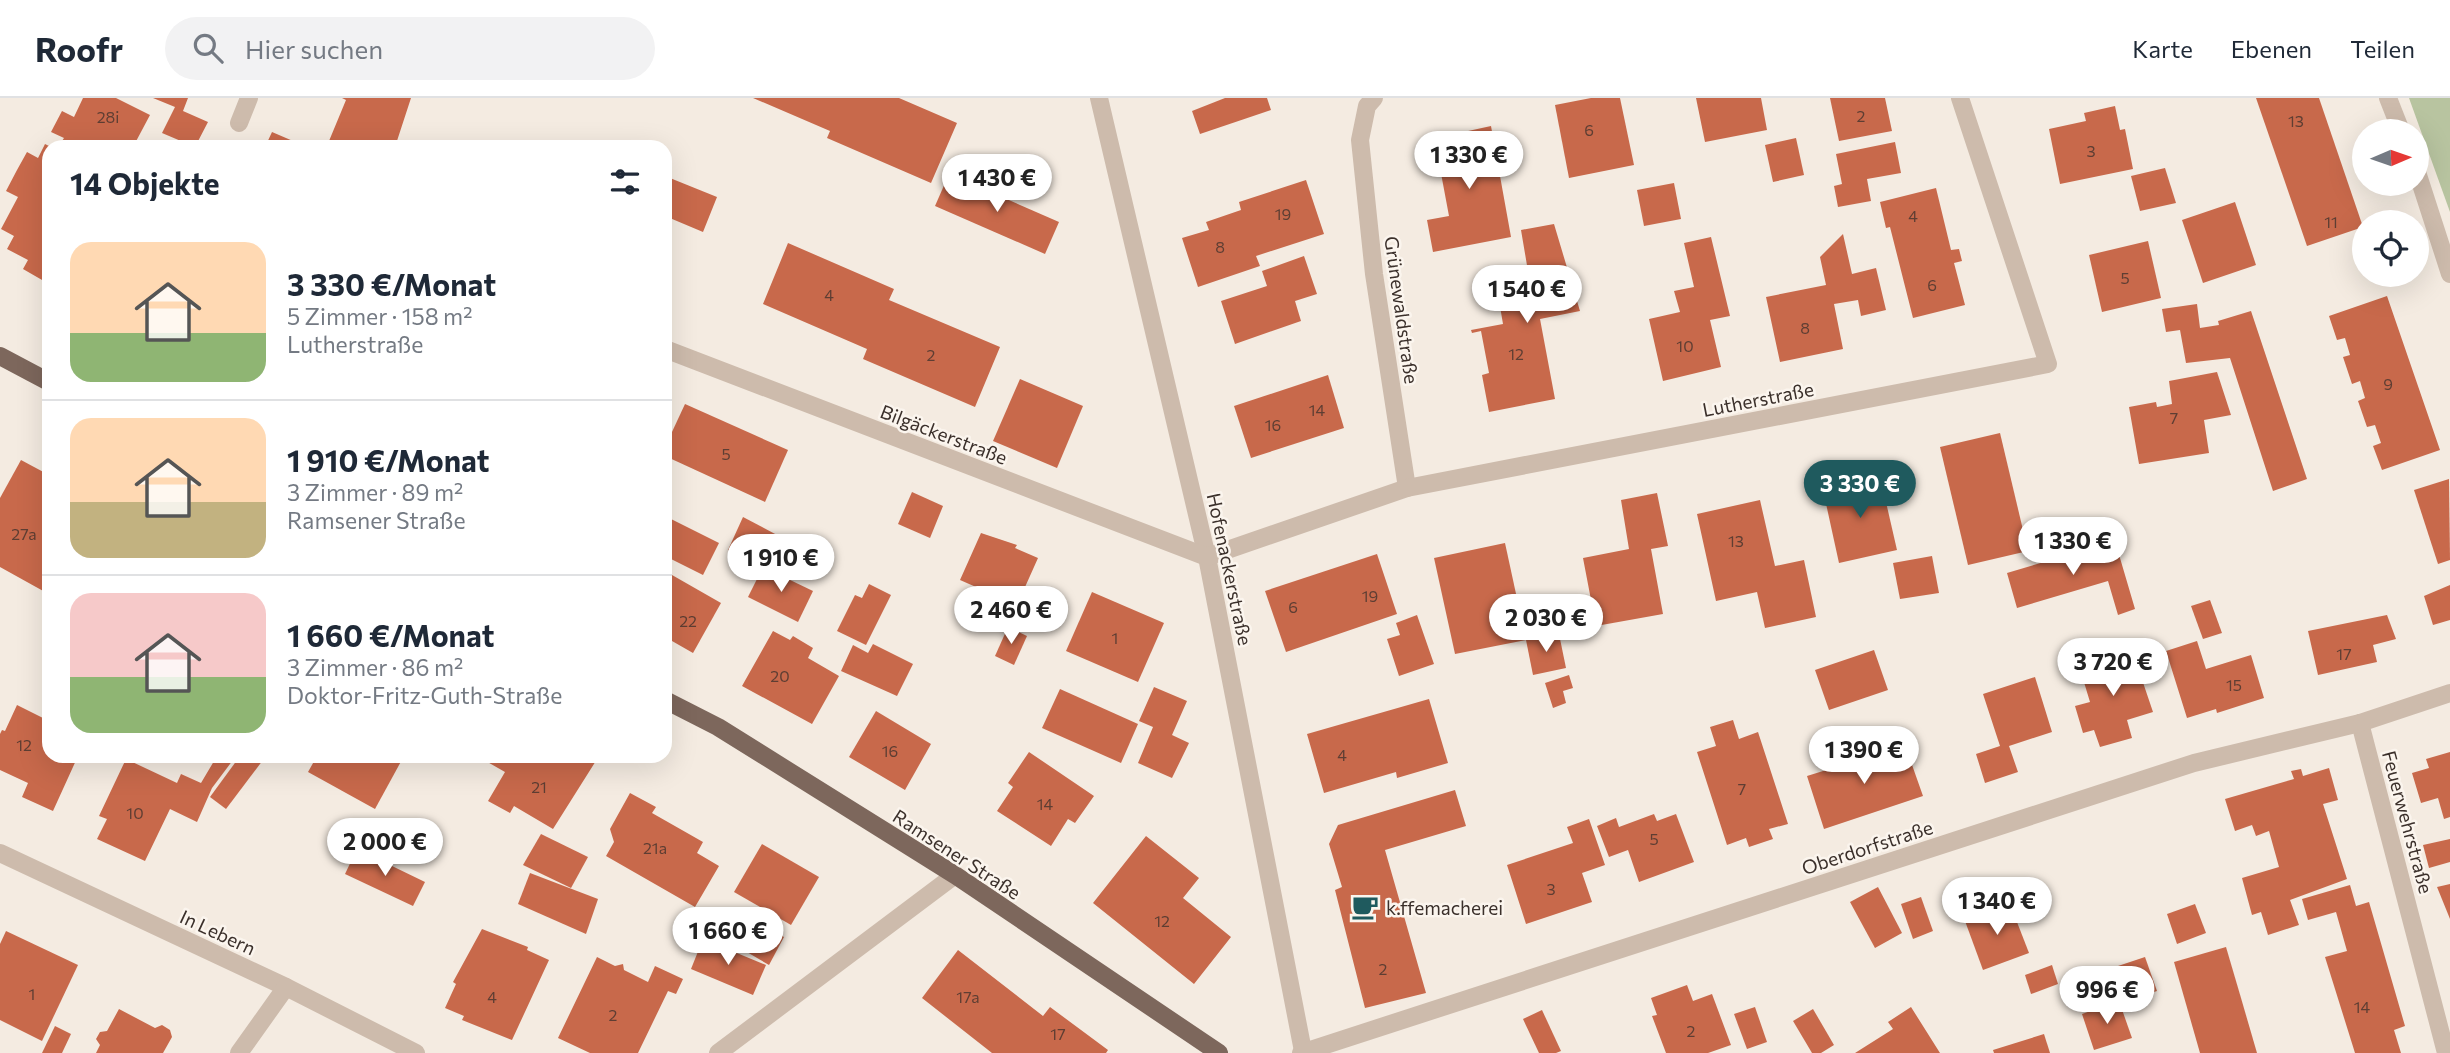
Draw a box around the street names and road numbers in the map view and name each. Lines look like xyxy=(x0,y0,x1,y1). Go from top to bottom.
street label: Grünewaldstraße xyxy=(1380,235,1424,385)
street label: Lutherstraße xyxy=(1700,377,1816,421)
street label: Bilgäckerstraße xyxy=(877,399,1011,469)
street label: Hofenackerstraße xyxy=(1203,491,1257,647)
street label: Feuerwehrstraße xyxy=(2378,748,2438,896)
street label: Ramsener Straße xyxy=(889,804,1025,904)
street label: Oberdorfstraße xyxy=(1799,815,1935,879)
street label: In Lebern xyxy=(177,905,259,959)

